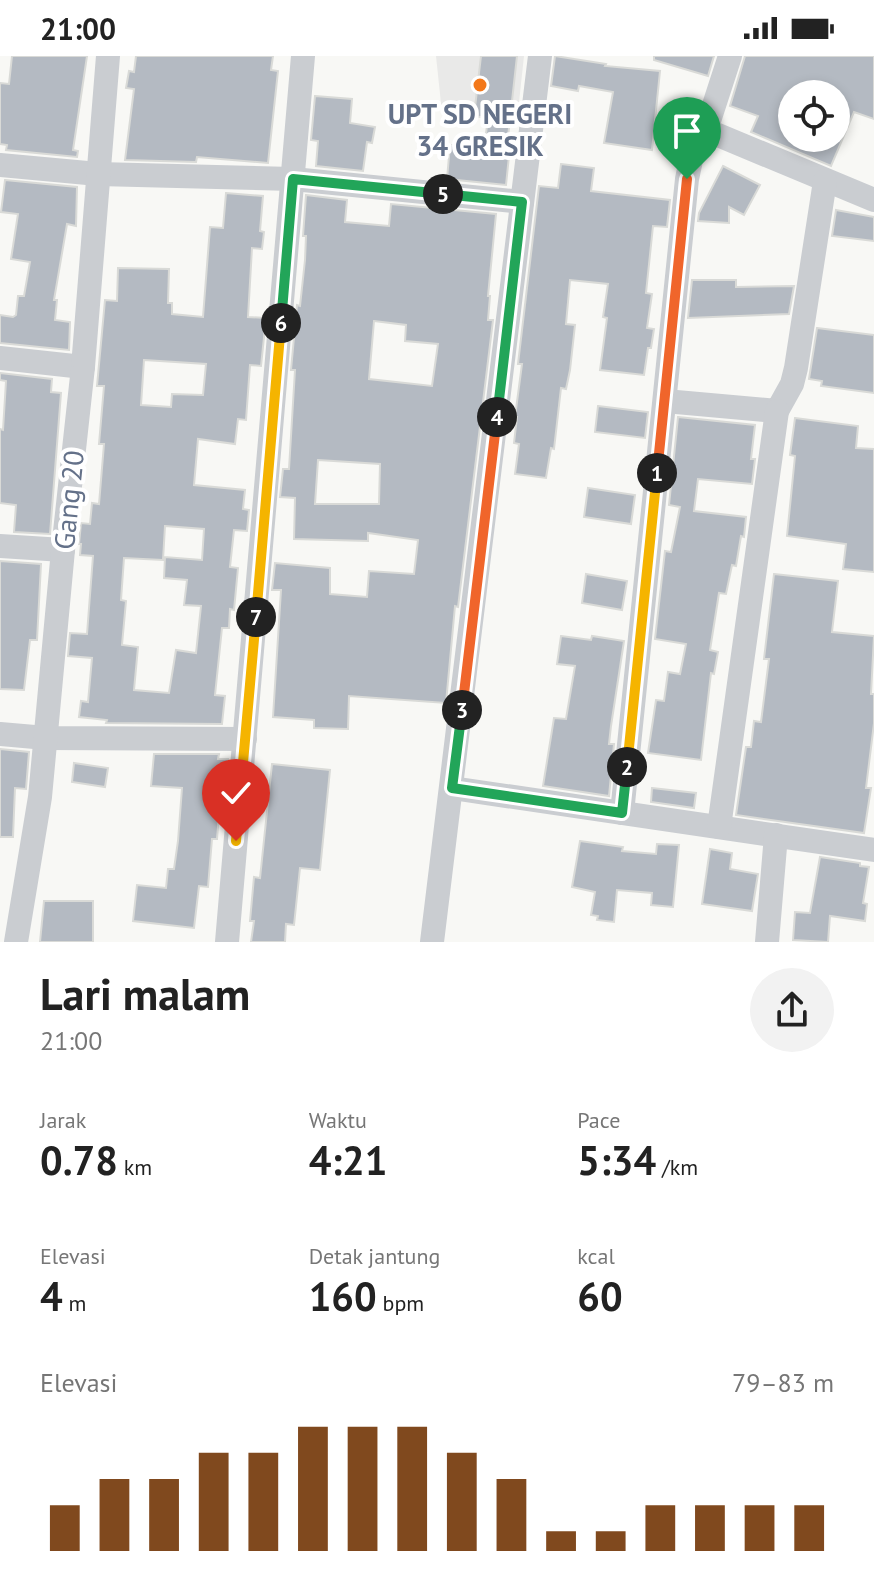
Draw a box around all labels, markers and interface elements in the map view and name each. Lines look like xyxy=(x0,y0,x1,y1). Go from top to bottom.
text: 21:00 xyxy=(40,9,116,48)
marker: UPT SD NEGERI 34 GRESIK xyxy=(471,76,489,94)
map controls xyxy=(778,80,850,152)
button: locate xyxy=(778,80,850,152)
place label: UPT SD NEGERI 34 GRESIK xyxy=(388,95,572,164)
pin xyxy=(653,97,721,179)
icon: arrive xyxy=(665,109,709,153)
pin: 5 xyxy=(423,174,463,214)
text: 5 xyxy=(437,180,449,208)
pin: 6 xyxy=(261,303,301,343)
text: 6 xyxy=(275,309,287,337)
pin: 4 xyxy=(477,397,517,437)
text: 4 xyxy=(491,403,503,431)
street label: Gang 20 xyxy=(45,449,92,551)
pin: 1 xyxy=(637,453,677,493)
text: 1 xyxy=(651,459,663,487)
pin: 7 xyxy=(236,597,276,637)
text: 7 xyxy=(250,603,262,631)
pin: 3 xyxy=(442,690,482,730)
text: 3 xyxy=(456,696,468,724)
pin: 2 xyxy=(607,747,647,787)
text: 2 xyxy=(621,753,633,781)
pin xyxy=(202,759,270,841)
icon: check xyxy=(214,771,258,815)
text: Lari malam xyxy=(40,965,250,1022)
button: share xyxy=(750,968,834,1052)
text: 21:00 xyxy=(40,1024,102,1057)
text: Jarak xyxy=(40,1106,86,1134)
text: Waktu xyxy=(309,1106,367,1134)
text: Pace xyxy=(577,1106,620,1134)
text: 0.78 xyxy=(40,1134,118,1186)
text: 4:21 xyxy=(309,1134,387,1186)
text: 5:34 xyxy=(577,1134,656,1186)
text: km xyxy=(118,1153,152,1181)
text: /km xyxy=(656,1153,698,1181)
text: Elevasi xyxy=(40,1242,106,1270)
text: Detak jantung xyxy=(309,1242,440,1270)
text: kcal xyxy=(577,1242,615,1270)
text: 4 xyxy=(40,1270,63,1322)
text: 160 xyxy=(309,1270,377,1322)
text: 60 xyxy=(577,1270,623,1322)
text: m xyxy=(63,1289,86,1317)
text: bpm xyxy=(377,1289,424,1317)
text: Elevasi xyxy=(40,1366,118,1399)
text: 79–83 m xyxy=(732,1366,834,1399)

